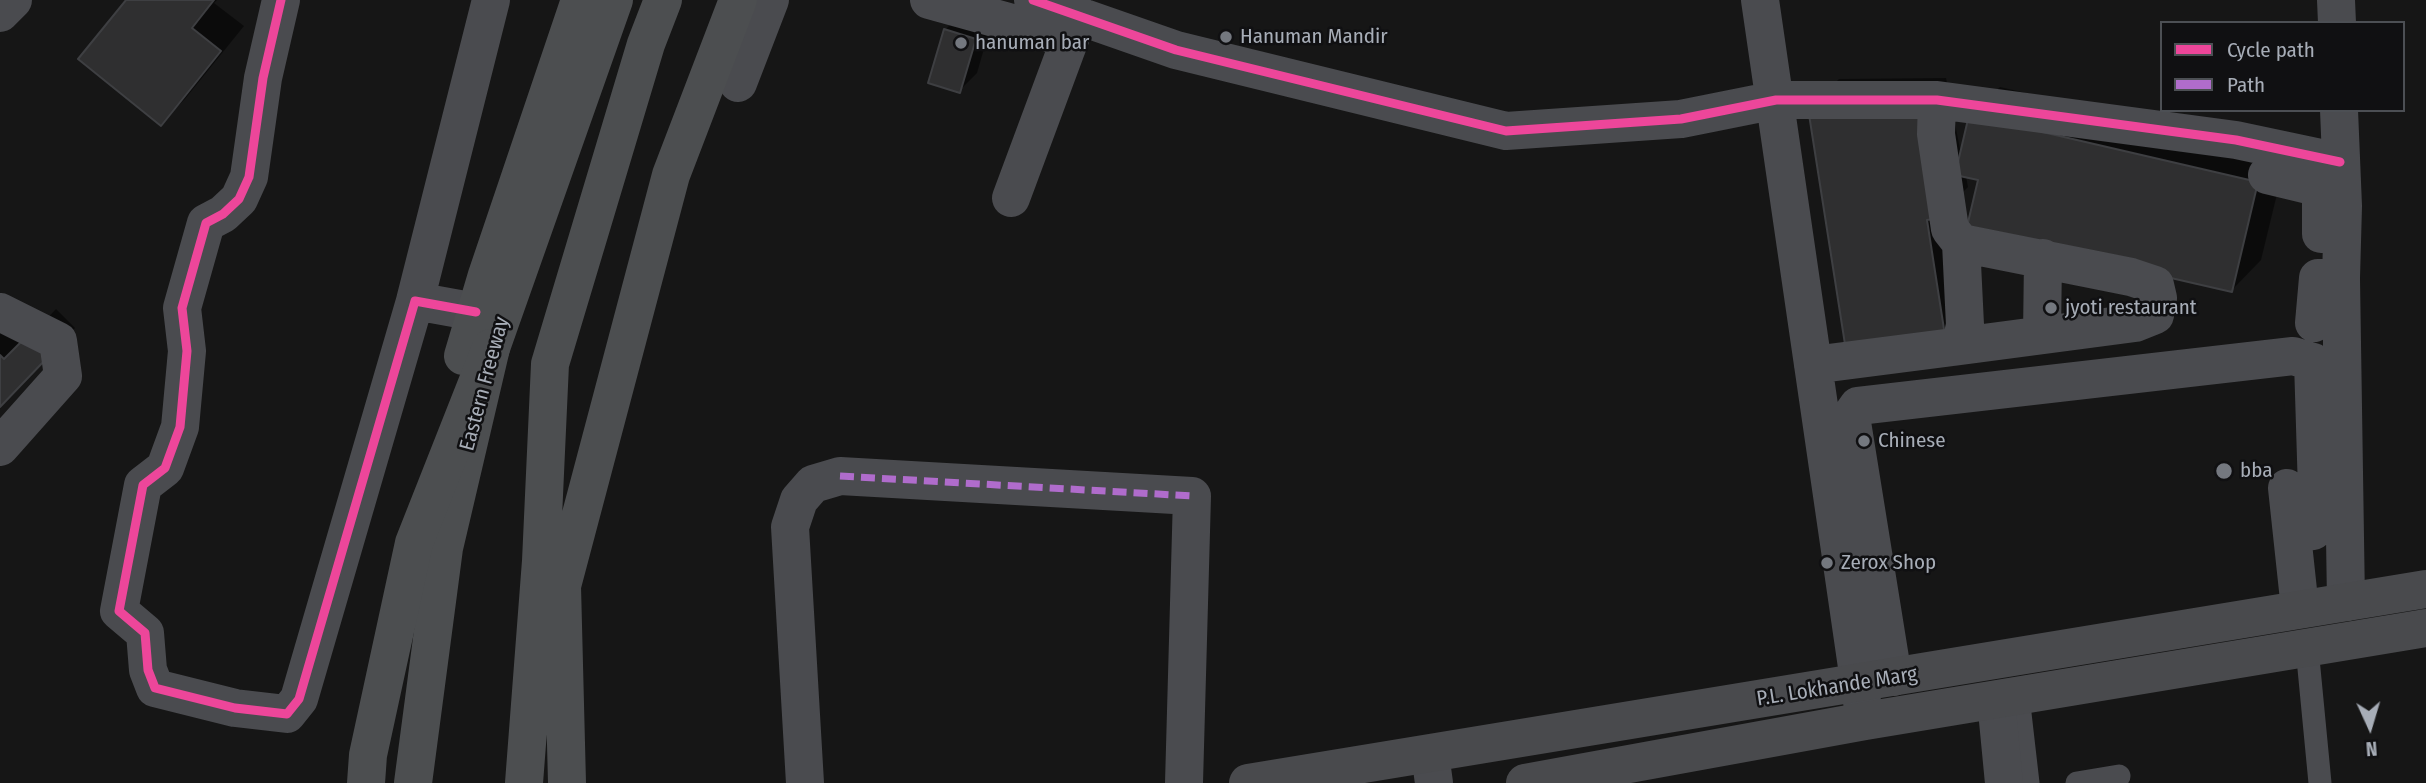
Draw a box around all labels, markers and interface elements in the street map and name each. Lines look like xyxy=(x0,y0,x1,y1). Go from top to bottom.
legend xyxy=(2160,21,2405,112)
place label: Hanuman Mandir xyxy=(1240,24,1388,50)
marker: Hanuman Mandir xyxy=(1218,29,1234,45)
place label: hanuman bar xyxy=(975,30,1089,56)
marker: hanuman bar xyxy=(953,35,969,51)
text: Cycle path xyxy=(2227,37,2315,63)
text: Path xyxy=(2227,72,2265,98)
place label: jyoti restaurant xyxy=(2065,295,2197,321)
marker: jyoti restaurant xyxy=(2043,300,2059,316)
street label: Eastern Freeway xyxy=(455,314,515,454)
place label: Chinese xyxy=(1878,428,1946,454)
marker: Chinese xyxy=(1856,433,1872,449)
place label: bba xyxy=(2240,458,2272,484)
marker: bba xyxy=(2214,461,2234,481)
place label: Zerox Shop xyxy=(1841,550,1936,576)
marker: Zerox Shop xyxy=(1819,555,1835,571)
street label: P.L. Lokhande Marg xyxy=(1755,662,1919,712)
north arrow xyxy=(2335,692,2405,762)
text: N xyxy=(2365,737,2378,760)

